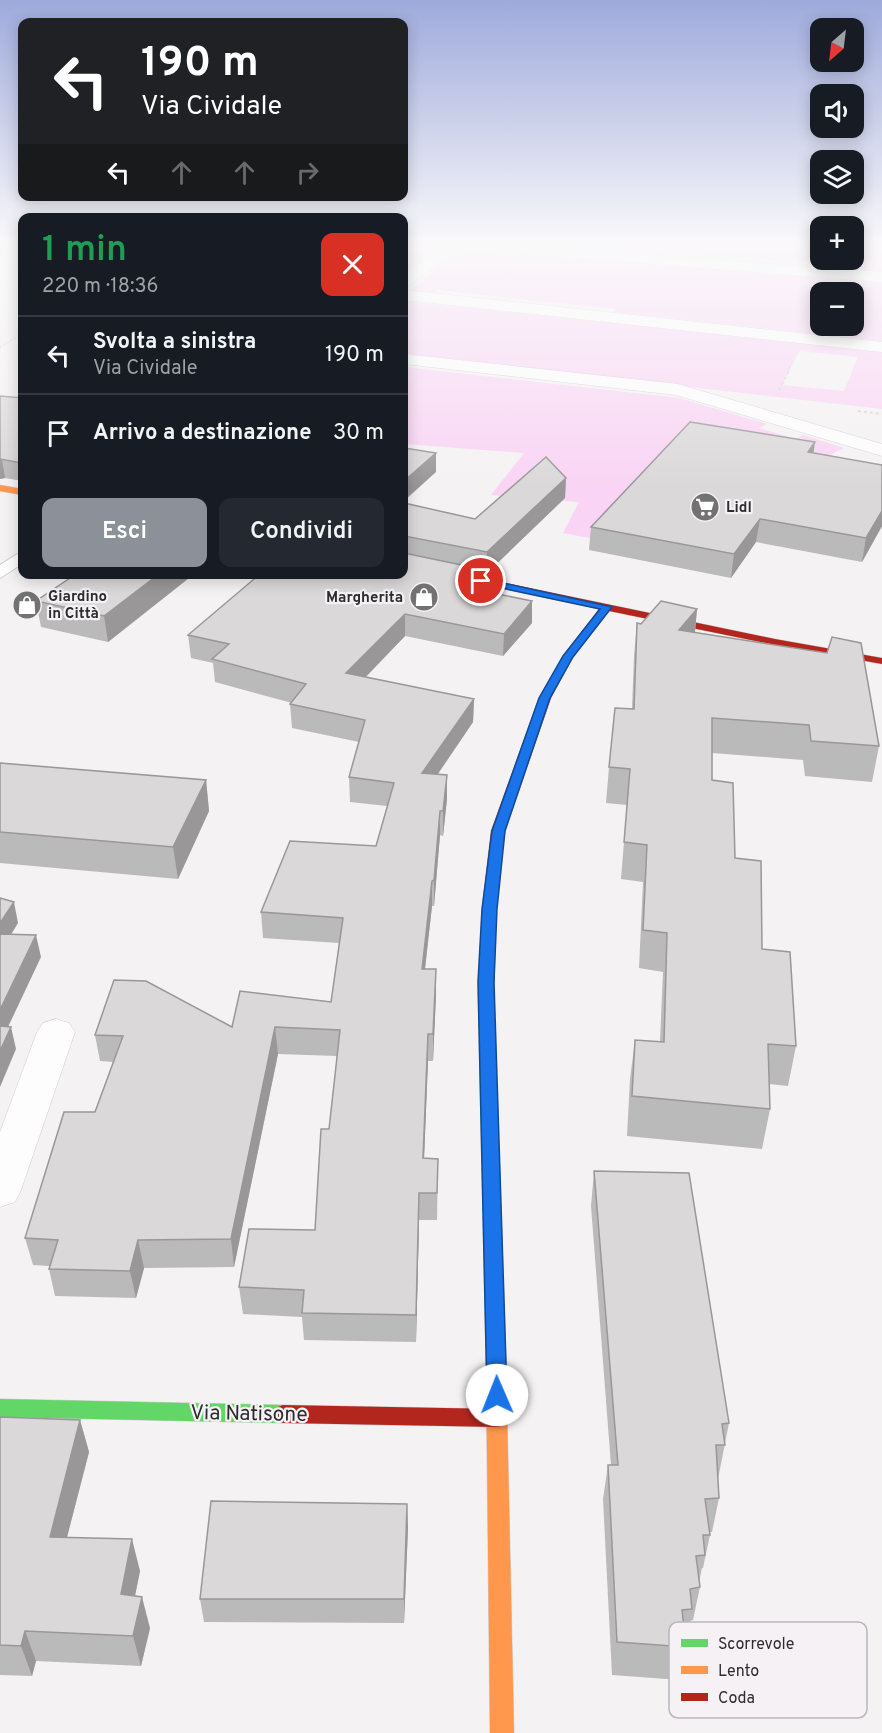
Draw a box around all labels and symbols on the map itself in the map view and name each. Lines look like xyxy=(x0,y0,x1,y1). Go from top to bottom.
north arrow xyxy=(810,18,864,72)
supermarket icon: Lidl xyxy=(689,491,721,523)
place label: Lidl xyxy=(726,499,752,518)
pin xyxy=(455,555,506,606)
shop icon: Margherita xyxy=(408,581,440,613)
place label: Giardino in Città xyxy=(48,588,107,624)
shop icon: Giardino in Città xyxy=(11,589,43,621)
place label: Margherita xyxy=(326,589,403,608)
position arrow xyxy=(465,1363,529,1427)
street label: Via Natisone xyxy=(190,1400,308,1429)
legend xyxy=(669,1622,867,1718)
text: Scorrevole xyxy=(718,1635,794,1655)
text: Lento xyxy=(718,1662,759,1682)
text: Coda xyxy=(718,1689,755,1709)

